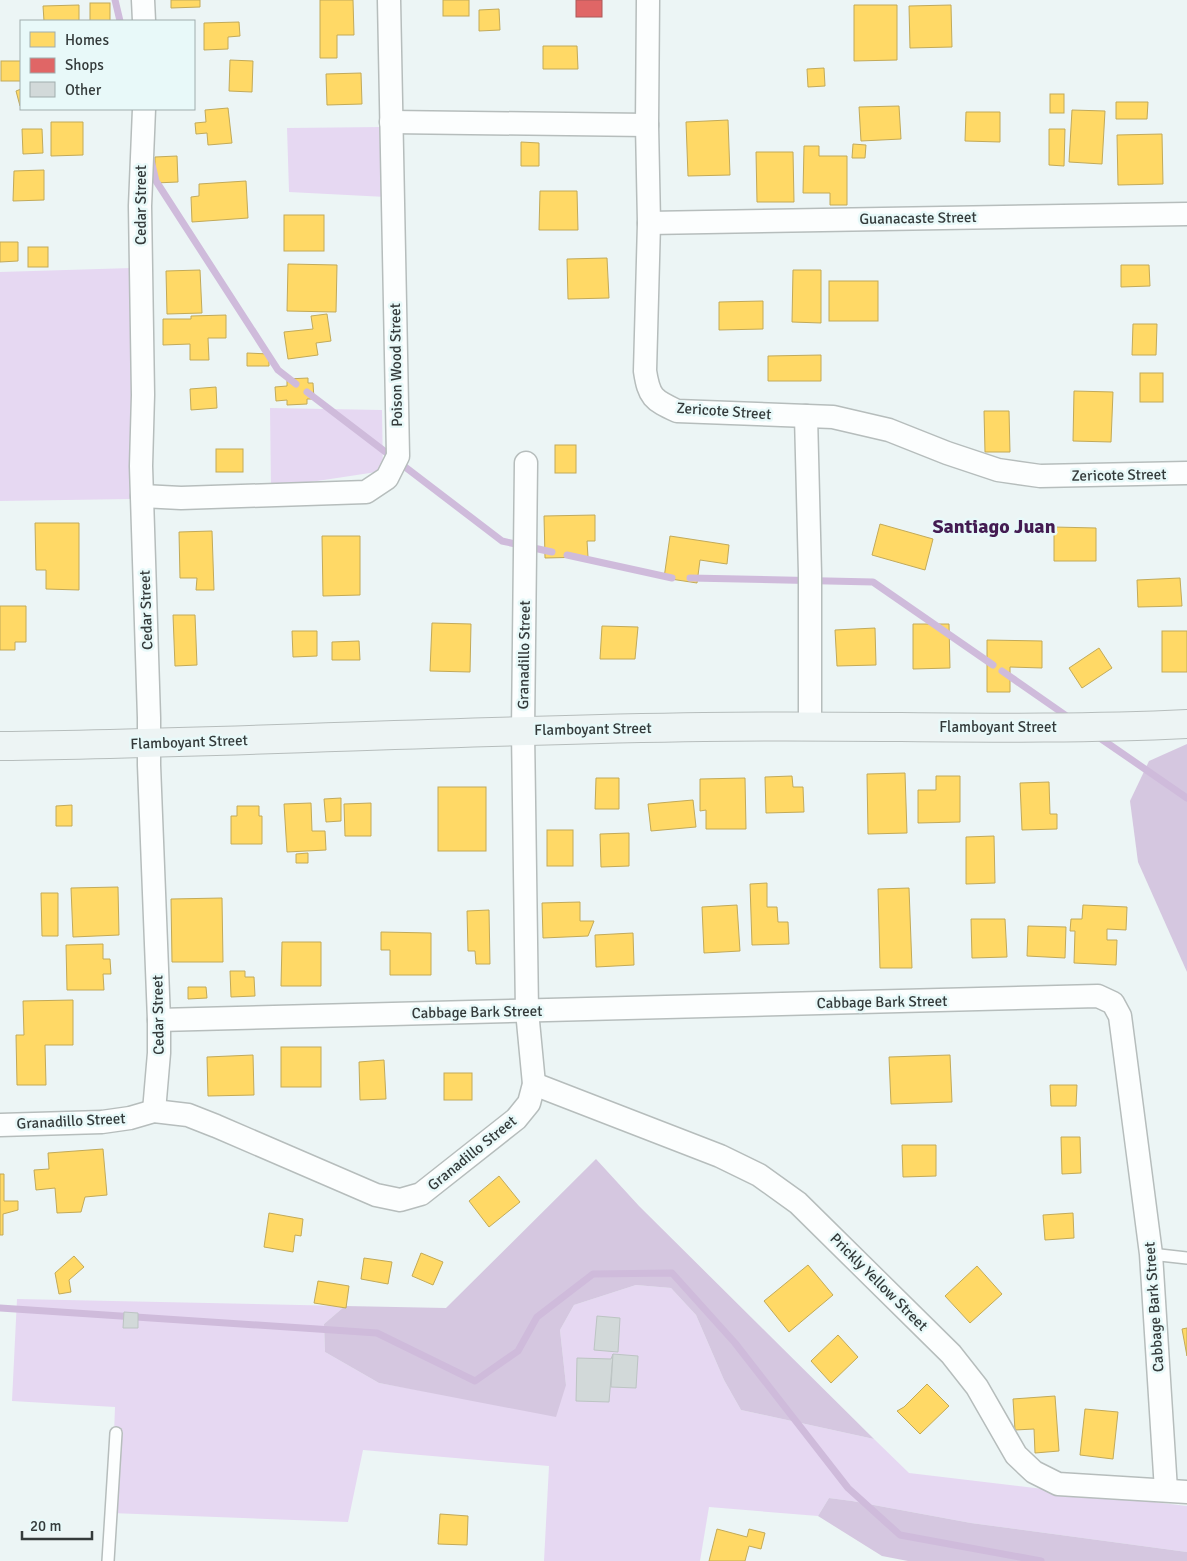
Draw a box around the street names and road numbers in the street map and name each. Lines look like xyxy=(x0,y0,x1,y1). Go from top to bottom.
street label: Cedar Street xyxy=(132,165,150,245)
street label: Guanacaste Street xyxy=(859,208,977,228)
street label: Poison Wood Street xyxy=(386,303,406,427)
street label: Zericote Street xyxy=(676,399,772,423)
street label: Zericote Street xyxy=(1071,465,1167,485)
street label: Cedar Street xyxy=(136,570,156,650)
street label: Granadillo Street xyxy=(514,600,534,710)
street label: Flamboyant Street xyxy=(939,718,1057,736)
street label: Flamboyant Street xyxy=(534,719,652,739)
street label: Flamboyant Street xyxy=(130,731,248,753)
street label: Cedar Street xyxy=(148,975,168,1055)
street label: Cabbage Bark Street xyxy=(816,992,948,1012)
street label: Cabbage Bark Street xyxy=(411,1002,543,1022)
street label: Granadillo Street xyxy=(16,1109,126,1133)
street label: Granadillo Street xyxy=(424,1112,520,1194)
street label: Prickly Yellow Street xyxy=(826,1229,932,1335)
street label: Cabbage Bark Street xyxy=(1140,1241,1168,1373)

